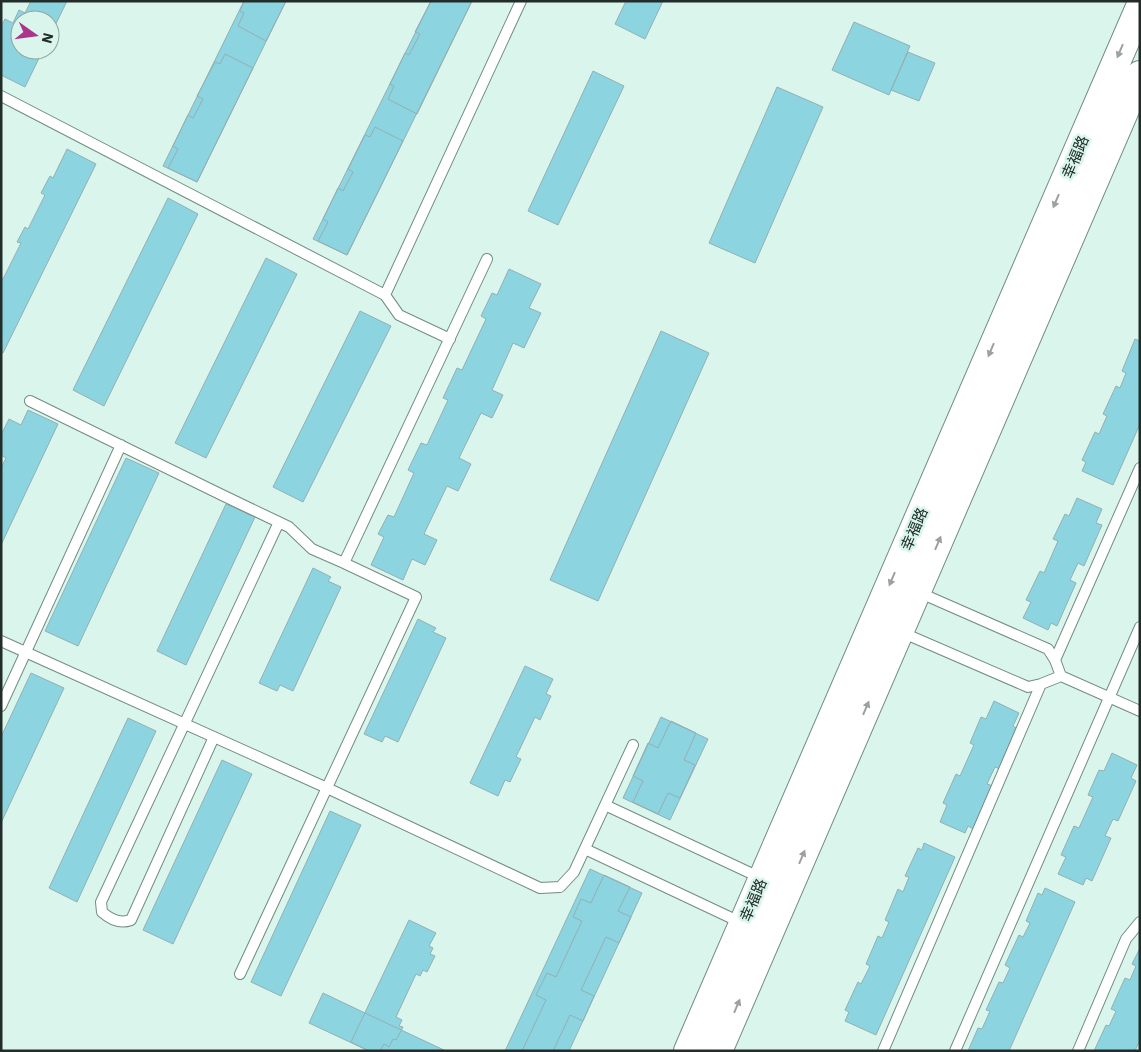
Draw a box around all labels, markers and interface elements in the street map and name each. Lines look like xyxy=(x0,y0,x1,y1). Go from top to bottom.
north arrow xyxy=(10,10,60,60)
text: N xyxy=(38,31,58,45)
one-way arrow xyxy=(1116,44,1124,59)
street label: 幸福路 xyxy=(1057,133,1093,181)
one-way arrow xyxy=(1051,194,1059,208)
one-way arrow xyxy=(987,343,995,357)
street label: 幸福路 xyxy=(896,505,932,553)
one-way arrow xyxy=(934,536,942,550)
one-way arrow xyxy=(888,572,896,586)
one-way arrow xyxy=(862,700,870,715)
one-way arrow xyxy=(798,850,806,864)
street label: 幸福路 xyxy=(735,876,771,924)
one-way arrow xyxy=(733,998,741,1013)

